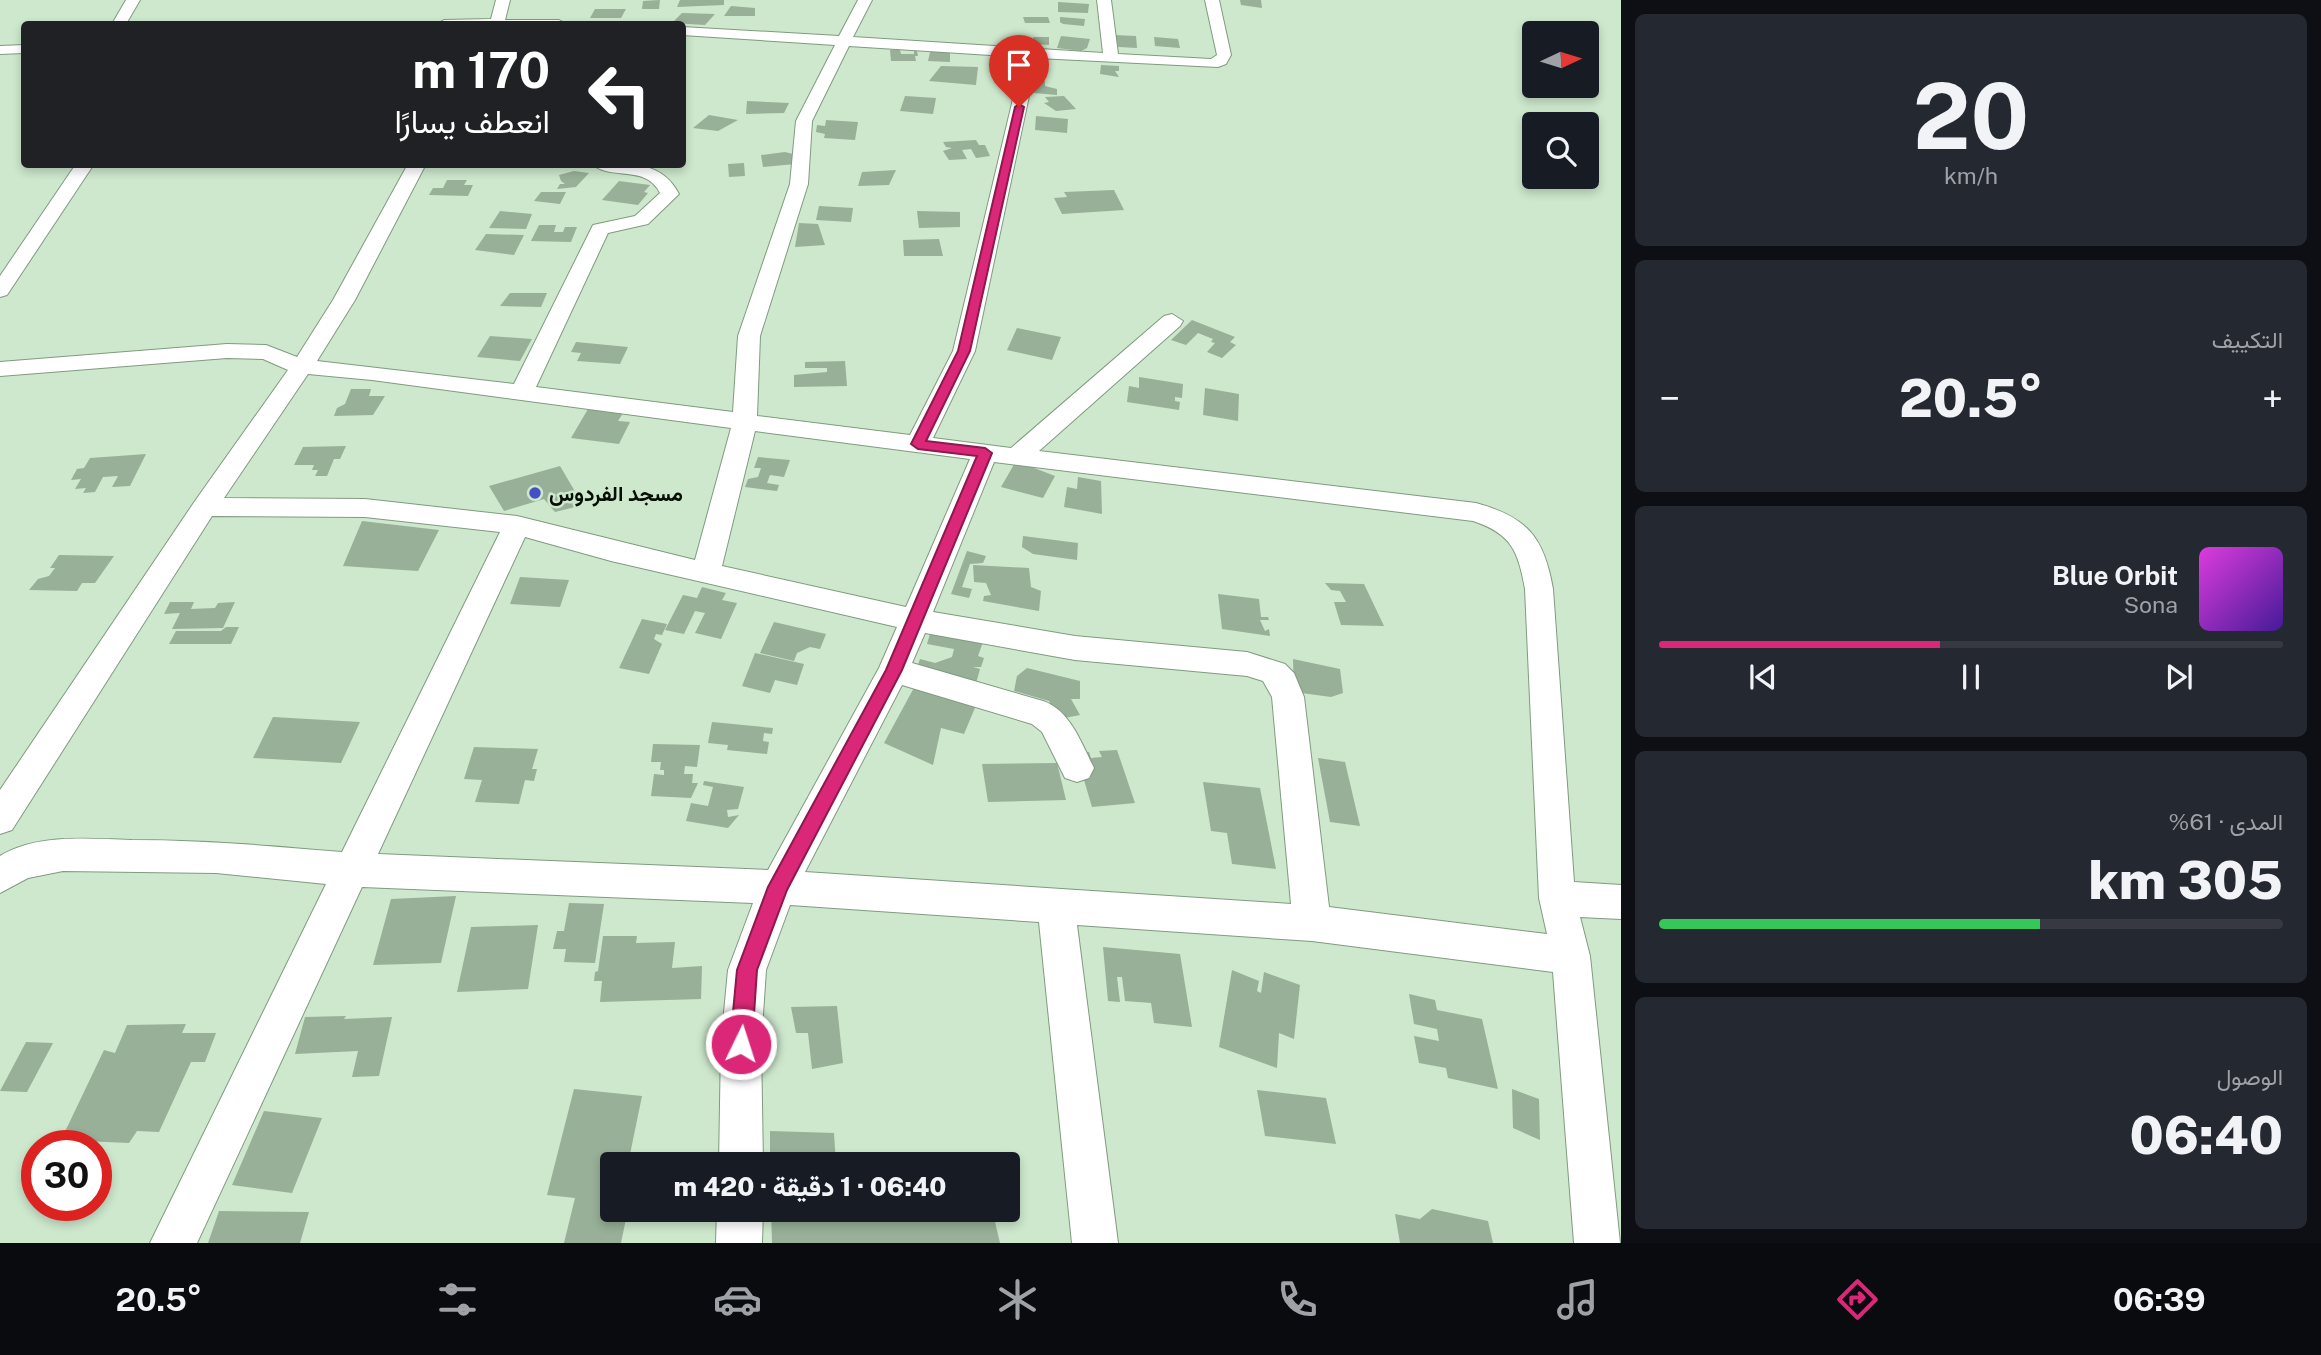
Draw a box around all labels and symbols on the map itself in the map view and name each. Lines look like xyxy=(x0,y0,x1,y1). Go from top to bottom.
north arrow xyxy=(1522,21,1600,98)
pin xyxy=(989,35,1049,107)
place label: مسجد الفردوس xyxy=(549,481,683,507)
marker: مسجد الفردوس xyxy=(527,485,543,501)
position arrow xyxy=(704,1007,778,1081)
speed limit sign: 30 xyxy=(21,1130,112,1221)

